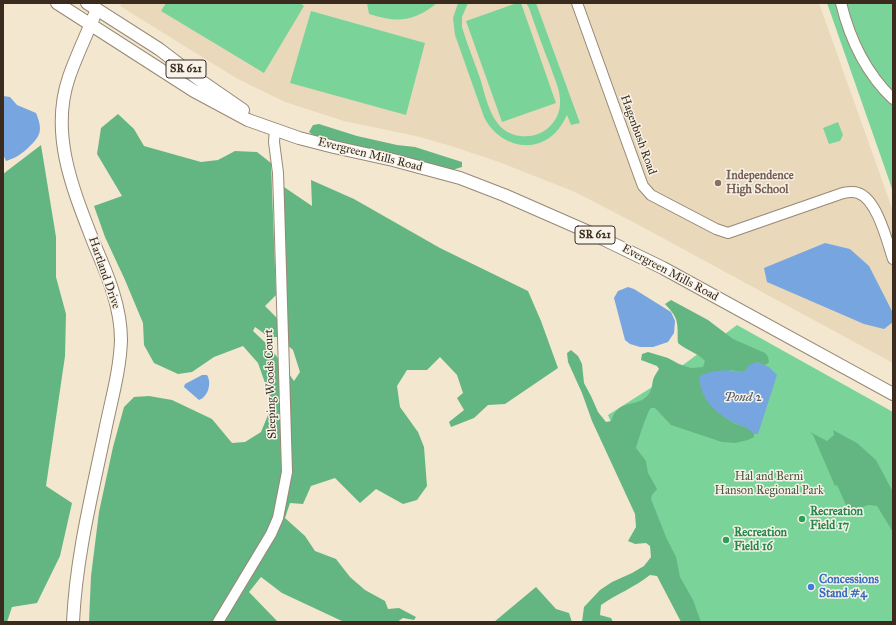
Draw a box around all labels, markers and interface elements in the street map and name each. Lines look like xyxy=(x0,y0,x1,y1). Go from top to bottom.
road number: SR 621 xyxy=(166,60,206,78)
street label: Hagenbush Road xyxy=(617,93,659,177)
street label: Evergreen Mills Road xyxy=(316,135,424,175)
place label: Independence High School xyxy=(726,169,794,197)
marker: Independence High School xyxy=(713,178,723,188)
road number: SR 621 xyxy=(575,226,615,244)
street label: Hartland Drive xyxy=(85,235,123,311)
street label: Evergreen Mills Road xyxy=(619,241,721,305)
street label: Sleeping Woods Court xyxy=(262,329,280,439)
water label: Pond 2 xyxy=(724,390,762,406)
park label: Hal and Berni Hanson Regional Park xyxy=(715,470,823,498)
place label: Recreation Field 17 xyxy=(810,505,863,533)
marker: Recreation Field 17 xyxy=(797,514,807,524)
place label: Recreation Field 16 xyxy=(734,526,787,554)
marker: Recreation Field 16 xyxy=(721,535,731,545)
place label: Concessions Stand #4 xyxy=(819,573,879,601)
marker: Concessions Stand #4 xyxy=(806,582,816,592)

